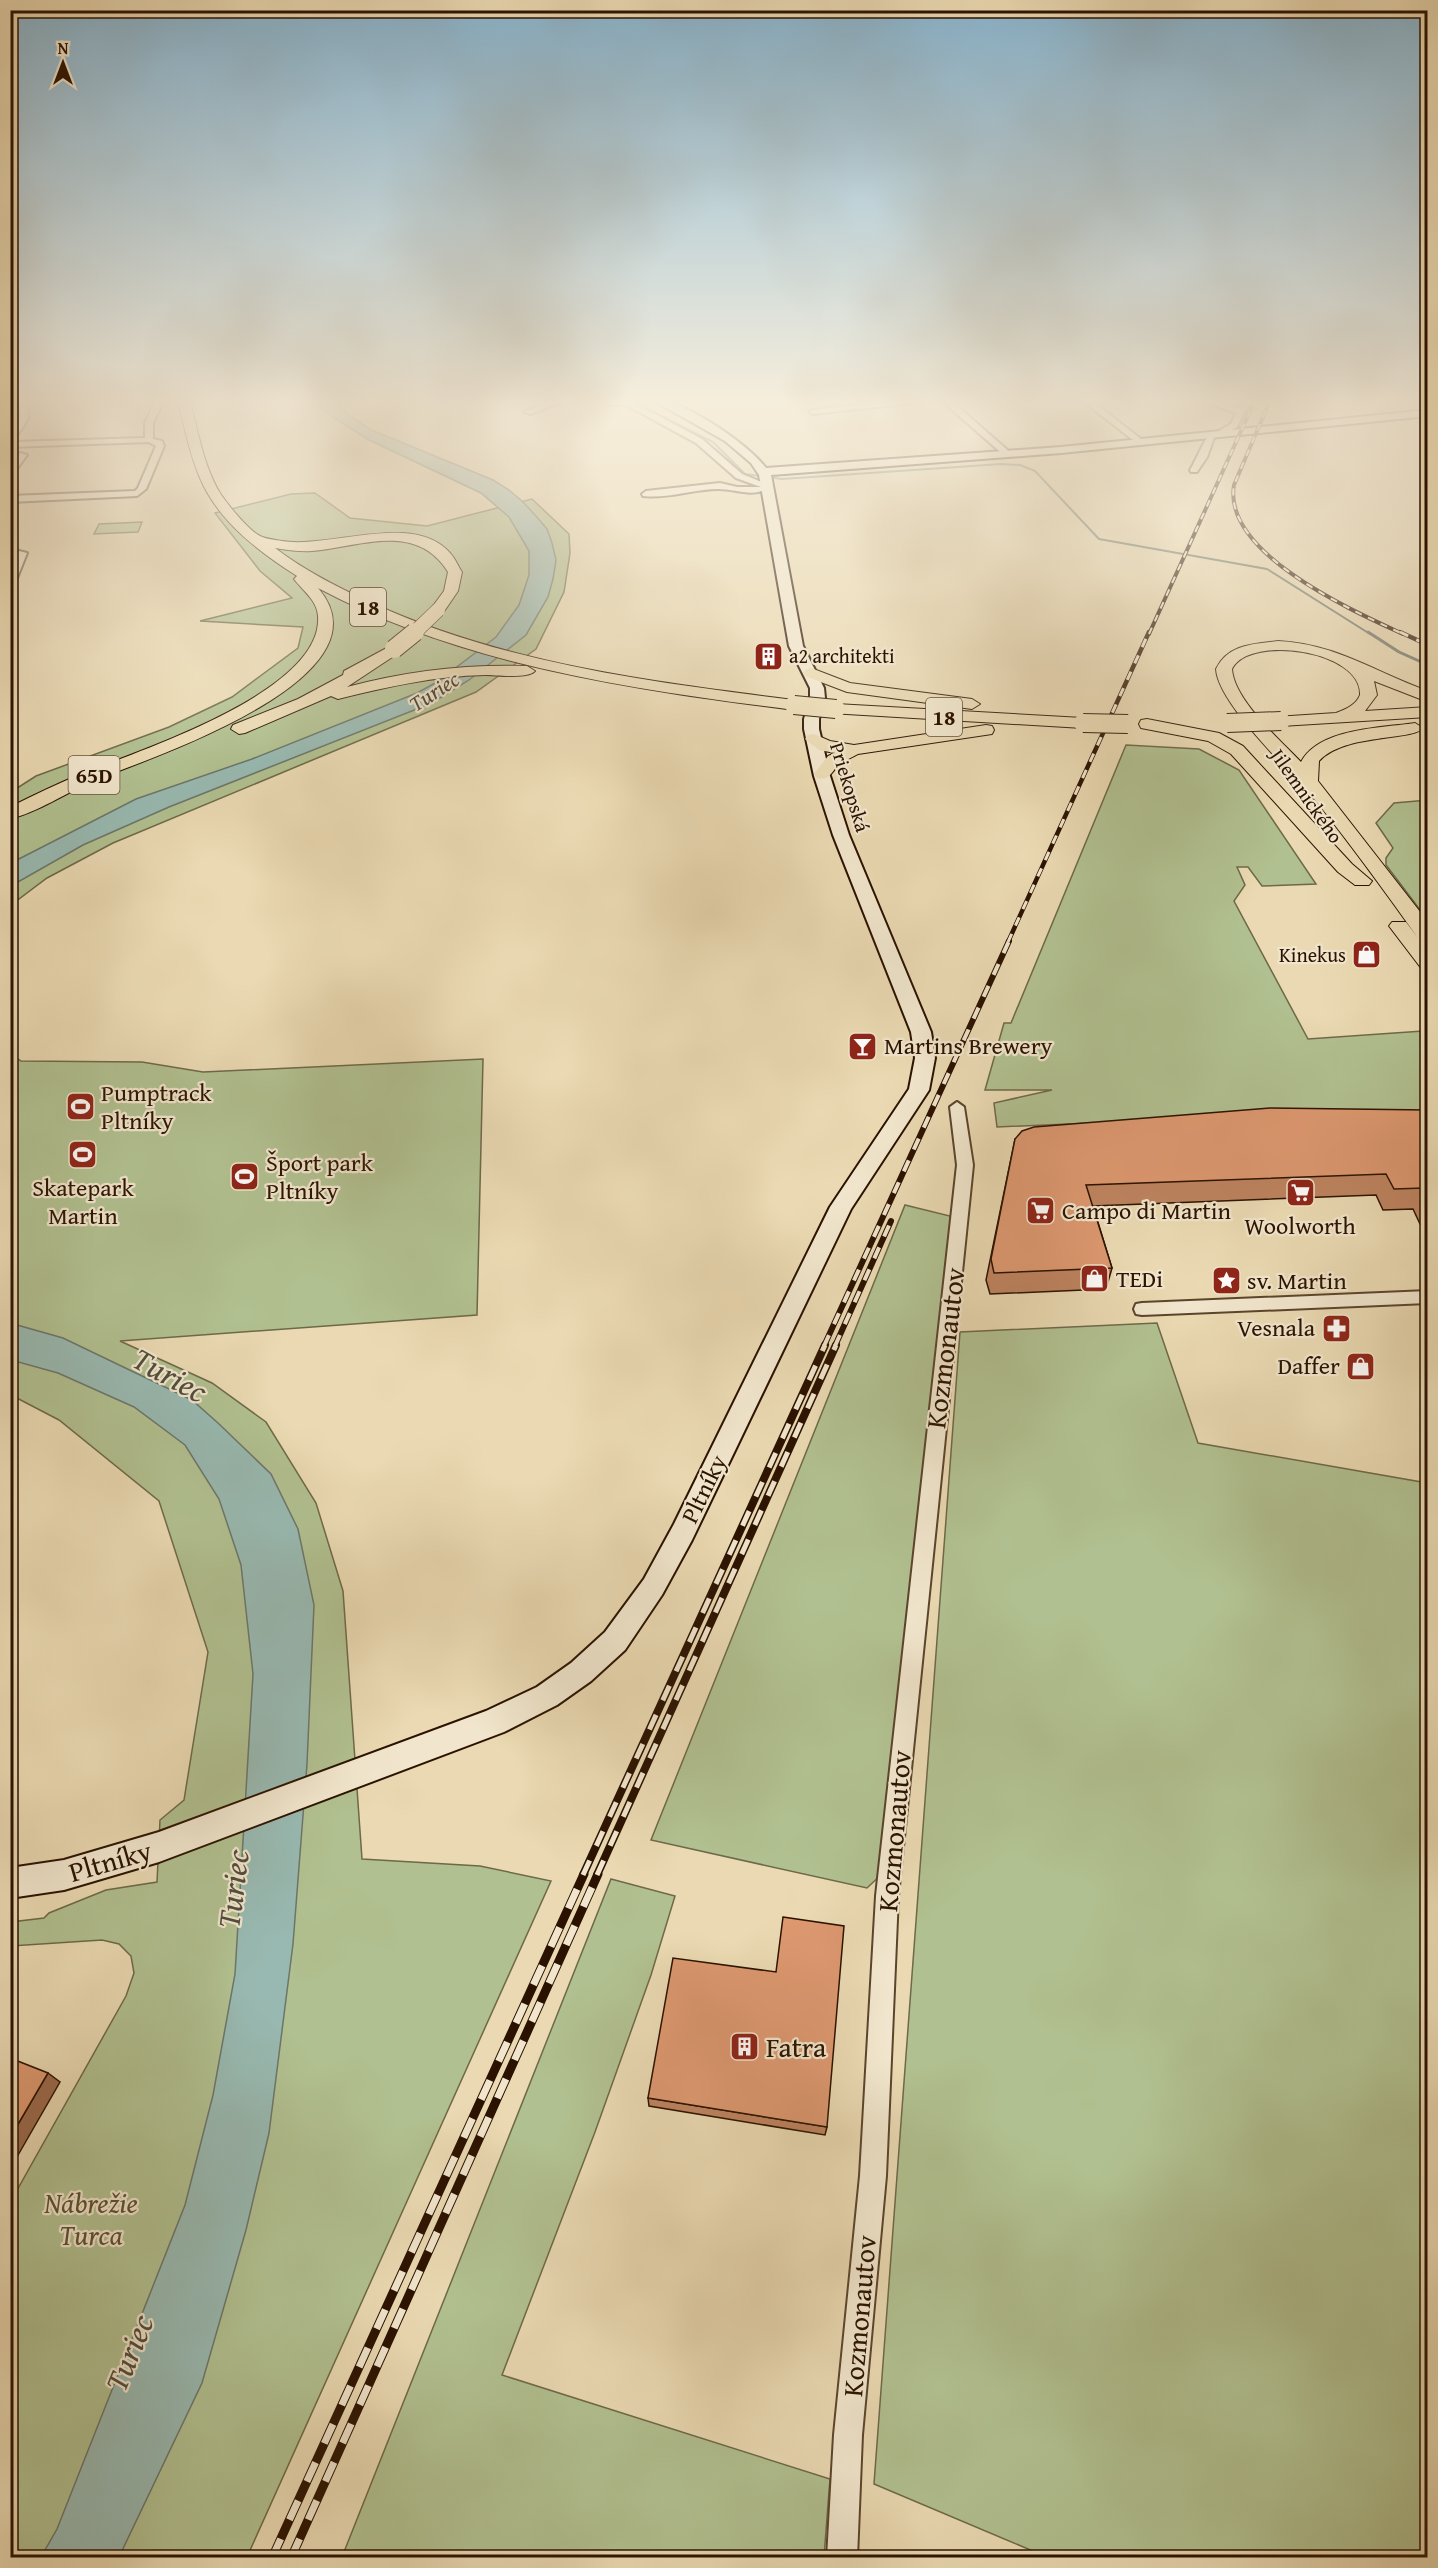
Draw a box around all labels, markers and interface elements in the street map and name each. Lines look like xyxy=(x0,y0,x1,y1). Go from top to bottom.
north arrow xyxy=(33,33,93,93)
text: N xyxy=(58,36,69,60)
road number: 18 xyxy=(350,588,386,626)
building icon: a2 architekti xyxy=(752,640,784,672)
place label: a2 architekti xyxy=(789,641,895,670)
water label: Turiec xyxy=(402,662,467,719)
road number: 18 xyxy=(926,698,962,736)
street label: Priekopská xyxy=(823,738,878,836)
street label: Jilemnického xyxy=(1262,740,1351,849)
road number: 65D xyxy=(68,756,119,794)
shop icon: Kinekus xyxy=(1351,939,1383,971)
place label: Kinekus xyxy=(1279,940,1346,969)
place label: Martins Brewery xyxy=(884,1028,1053,1063)
bar icon: Martins Brewery xyxy=(847,1030,879,1062)
place label: Pumptrack Pltníky xyxy=(101,1075,212,1138)
sports icon: Pumptrack Pltníky xyxy=(64,1091,96,1123)
sports icon: Skatepark Martin xyxy=(67,1139,99,1171)
place label: Šport park Pltníky xyxy=(266,1145,374,1208)
sports icon: Šport park Pltníky xyxy=(229,1161,261,1193)
place label: Skatepark Martin xyxy=(32,1170,134,1233)
supermarket icon: Woolworth xyxy=(1284,1177,1316,1209)
place label: Campo di Martin xyxy=(1062,1193,1231,1228)
supermarket icon: Campo di Martin xyxy=(1025,1195,1057,1227)
place label: Woolworth xyxy=(1244,1208,1356,1243)
place label: TEDi xyxy=(1116,1261,1163,1296)
shop icon: TEDi xyxy=(1079,1263,1111,1295)
place label: sv. Martin xyxy=(1247,1263,1347,1298)
street label: Kozmonautov xyxy=(914,1265,975,1431)
place icon: sv. Martin xyxy=(1210,1265,1242,1297)
place label: Vesnala xyxy=(1237,1310,1316,1345)
pharmacy icon: Vesnala xyxy=(1320,1312,1352,1344)
water label: Turiec xyxy=(124,1335,217,1415)
place label: Daffer xyxy=(1278,1348,1340,1383)
shop icon: Daffer xyxy=(1345,1350,1377,1382)
street label: Pltníky xyxy=(672,1448,735,1529)
street label: Kozmonautov xyxy=(866,1748,921,1913)
street label: Pltníky xyxy=(64,1829,156,1892)
water label: Turiec xyxy=(204,1846,261,1931)
place label: Fatra xyxy=(766,2026,827,2067)
building icon: Fatra xyxy=(729,2031,761,2063)
park label: Nábrežie Turca xyxy=(43,2182,138,2255)
street label: Kozmonautov xyxy=(831,2233,886,2398)
water label: Turiec xyxy=(92,2306,166,2398)

